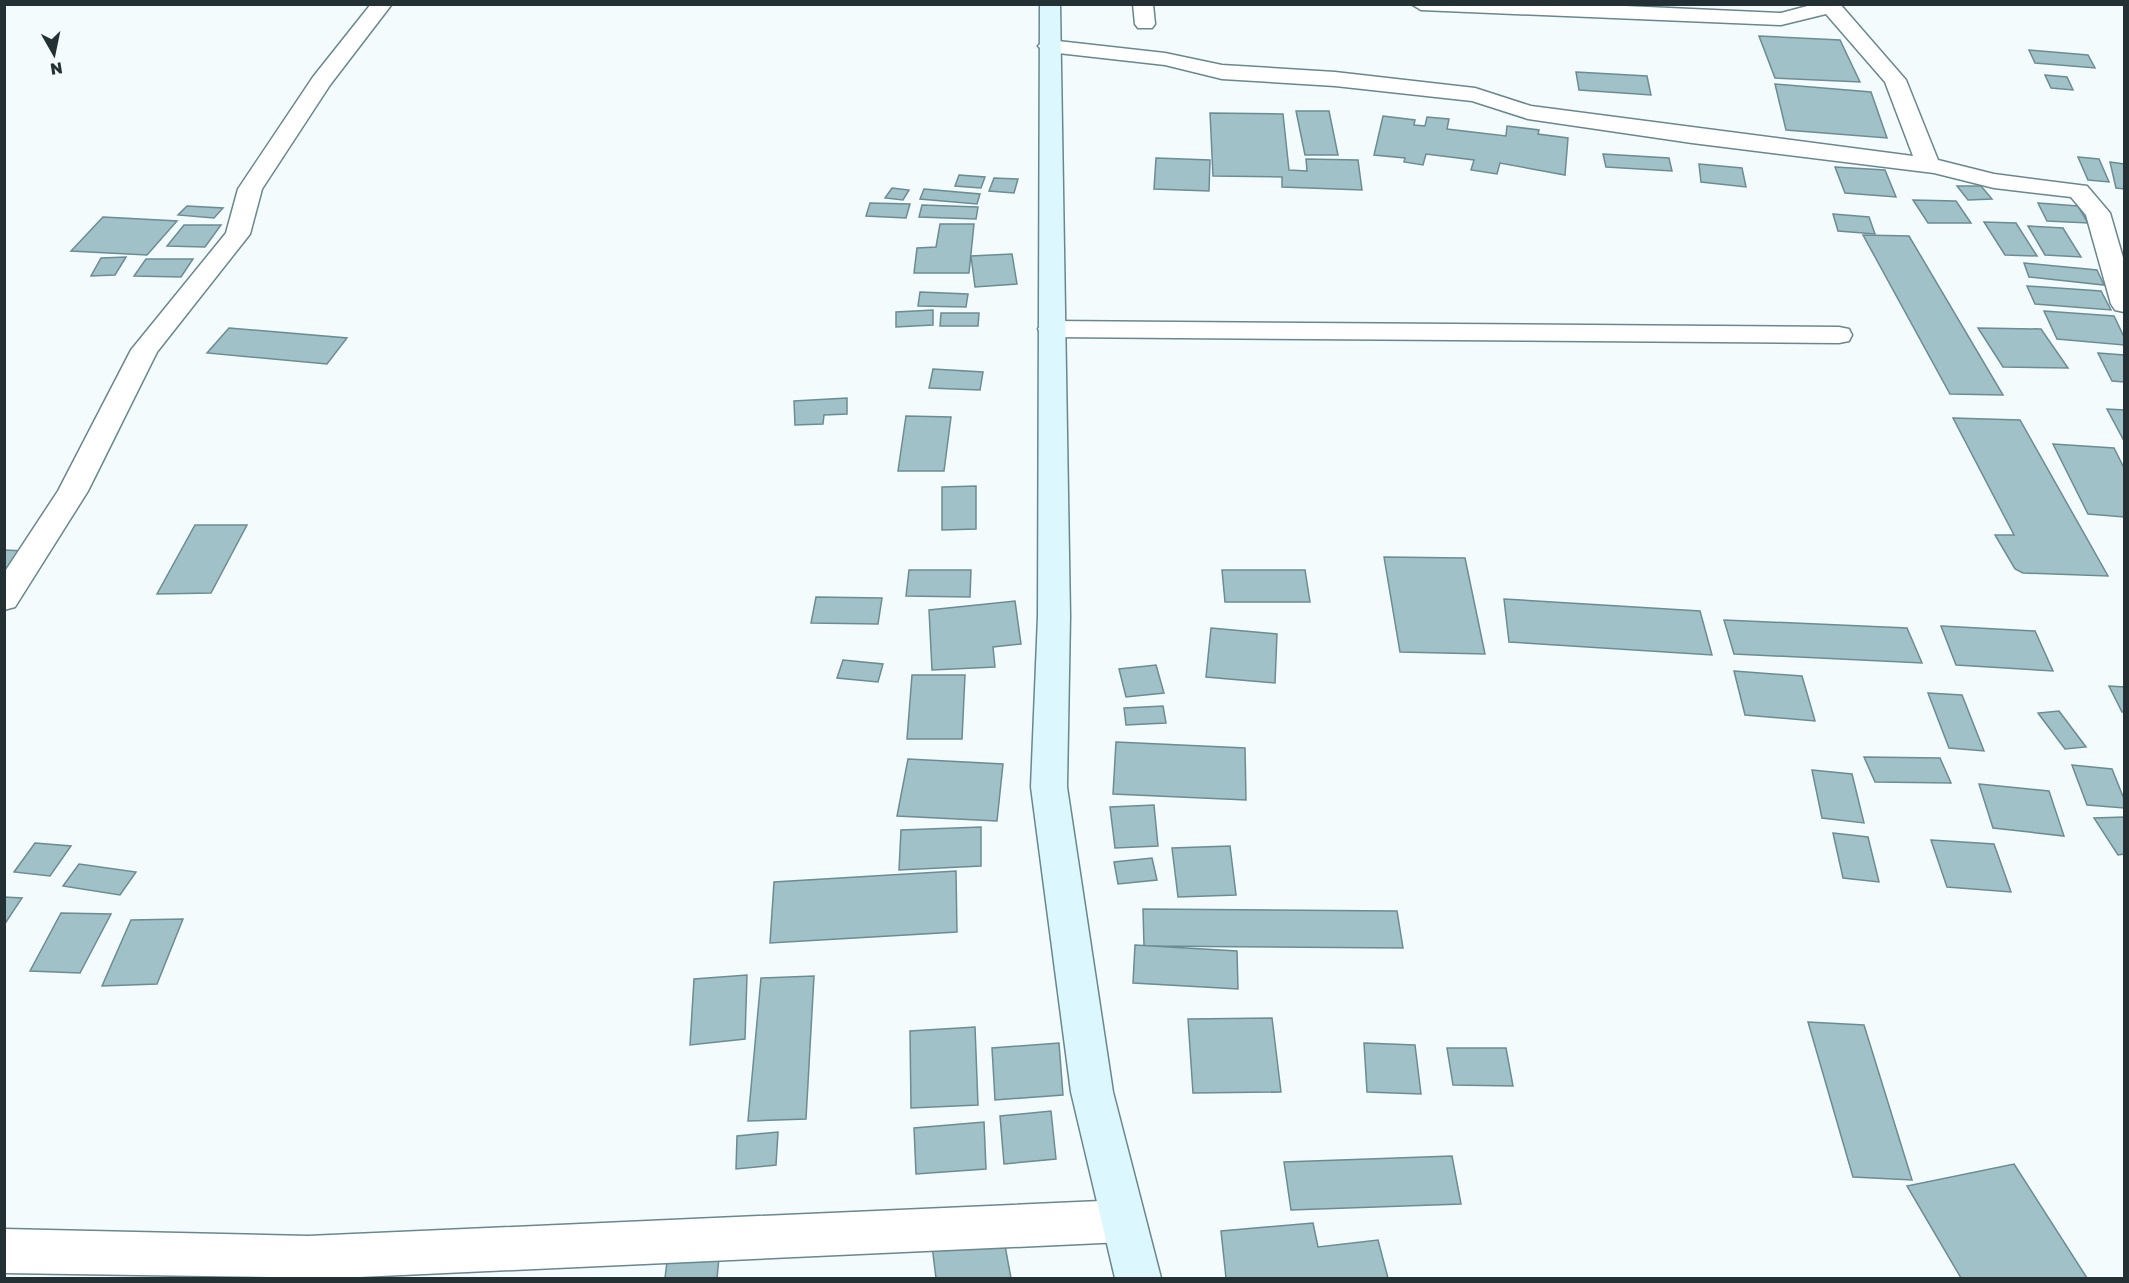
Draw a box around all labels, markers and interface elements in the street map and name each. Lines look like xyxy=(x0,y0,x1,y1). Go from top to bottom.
north arrow xyxy=(24,24,84,84)
text: N xyxy=(49,58,64,80)

